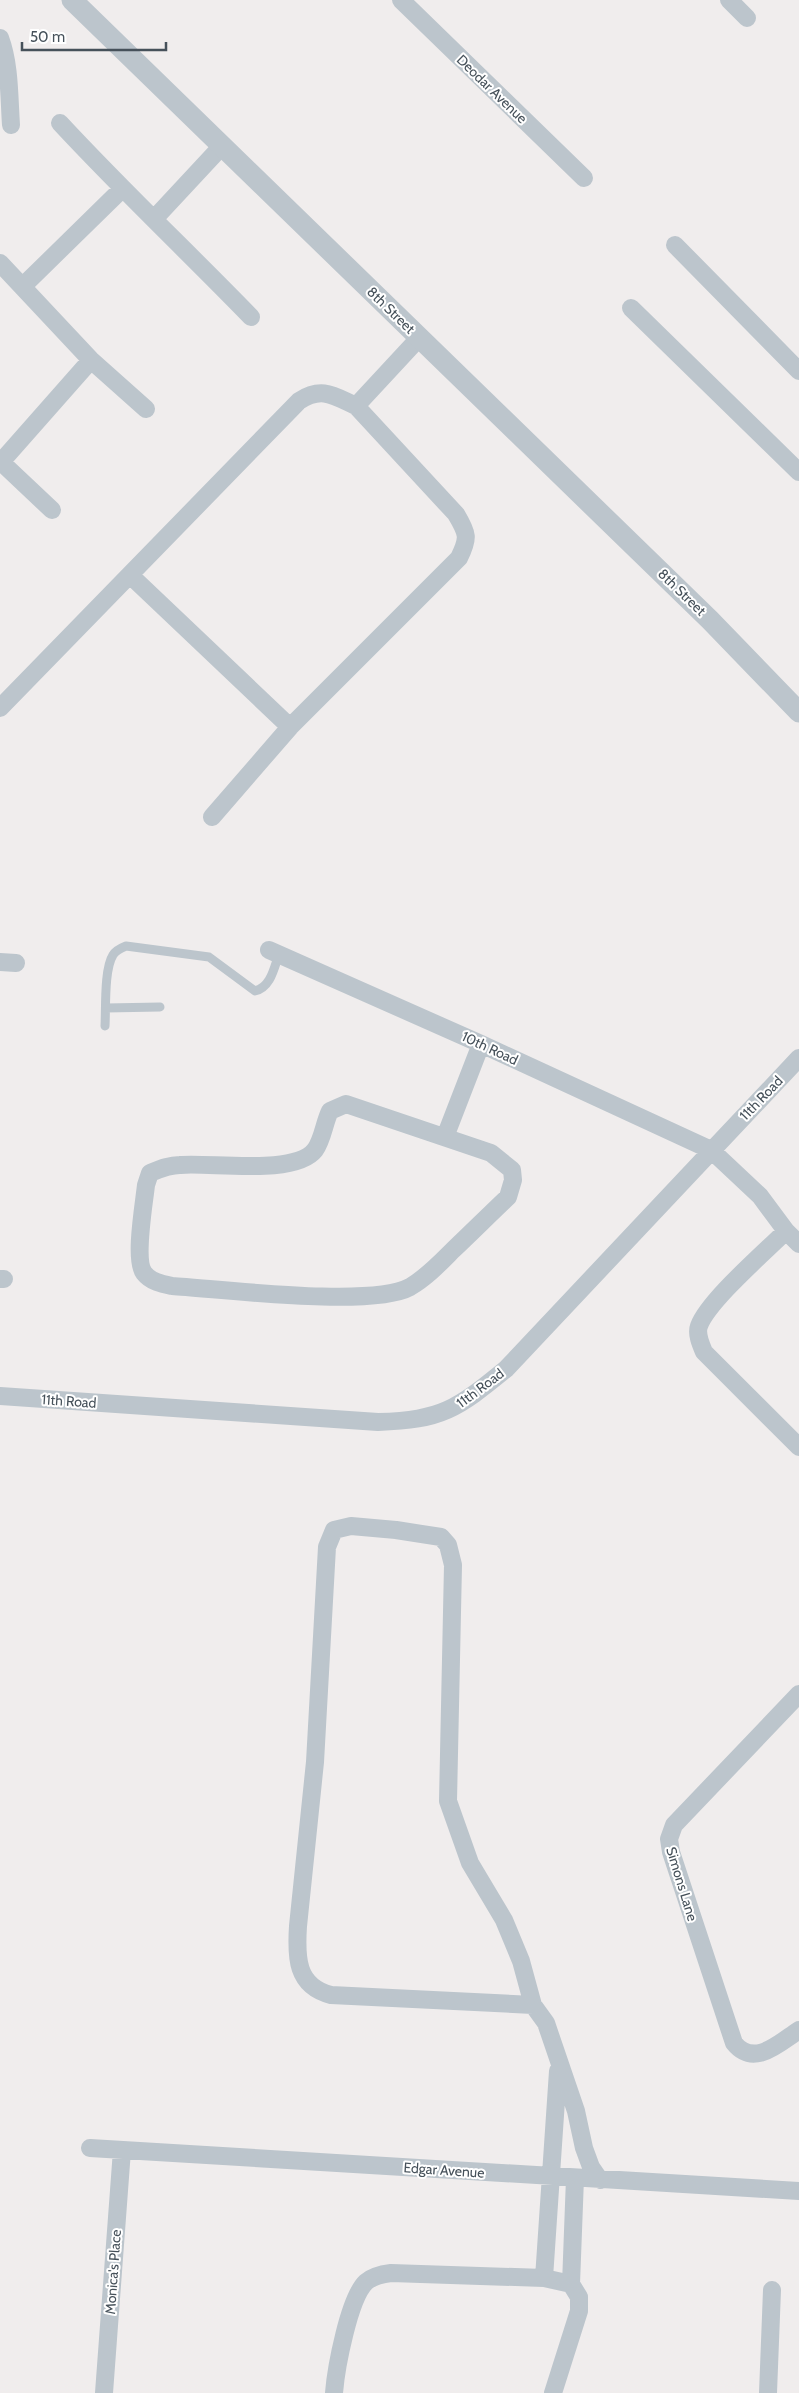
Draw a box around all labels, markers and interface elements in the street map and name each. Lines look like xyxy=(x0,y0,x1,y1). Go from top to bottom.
scale bar xyxy=(22,20,166,52)
text: 50 m xyxy=(30,28,65,46)
street label: Deodar Avenue xyxy=(453,51,531,127)
street label: 8th Street xyxy=(363,283,419,337)
street label: 8th Street xyxy=(654,565,710,619)
street label: 10th Road xyxy=(459,1027,521,1069)
street label: 11th Road xyxy=(735,1072,787,1124)
street label: 11th Road xyxy=(453,1364,507,1412)
street label: 11th Road xyxy=(41,1390,97,1412)
street label: Simons Lane xyxy=(662,1845,702,1923)
street label: Edgar Avenue xyxy=(403,2158,485,2182)
street label: Monica's Place xyxy=(101,2229,125,2315)

